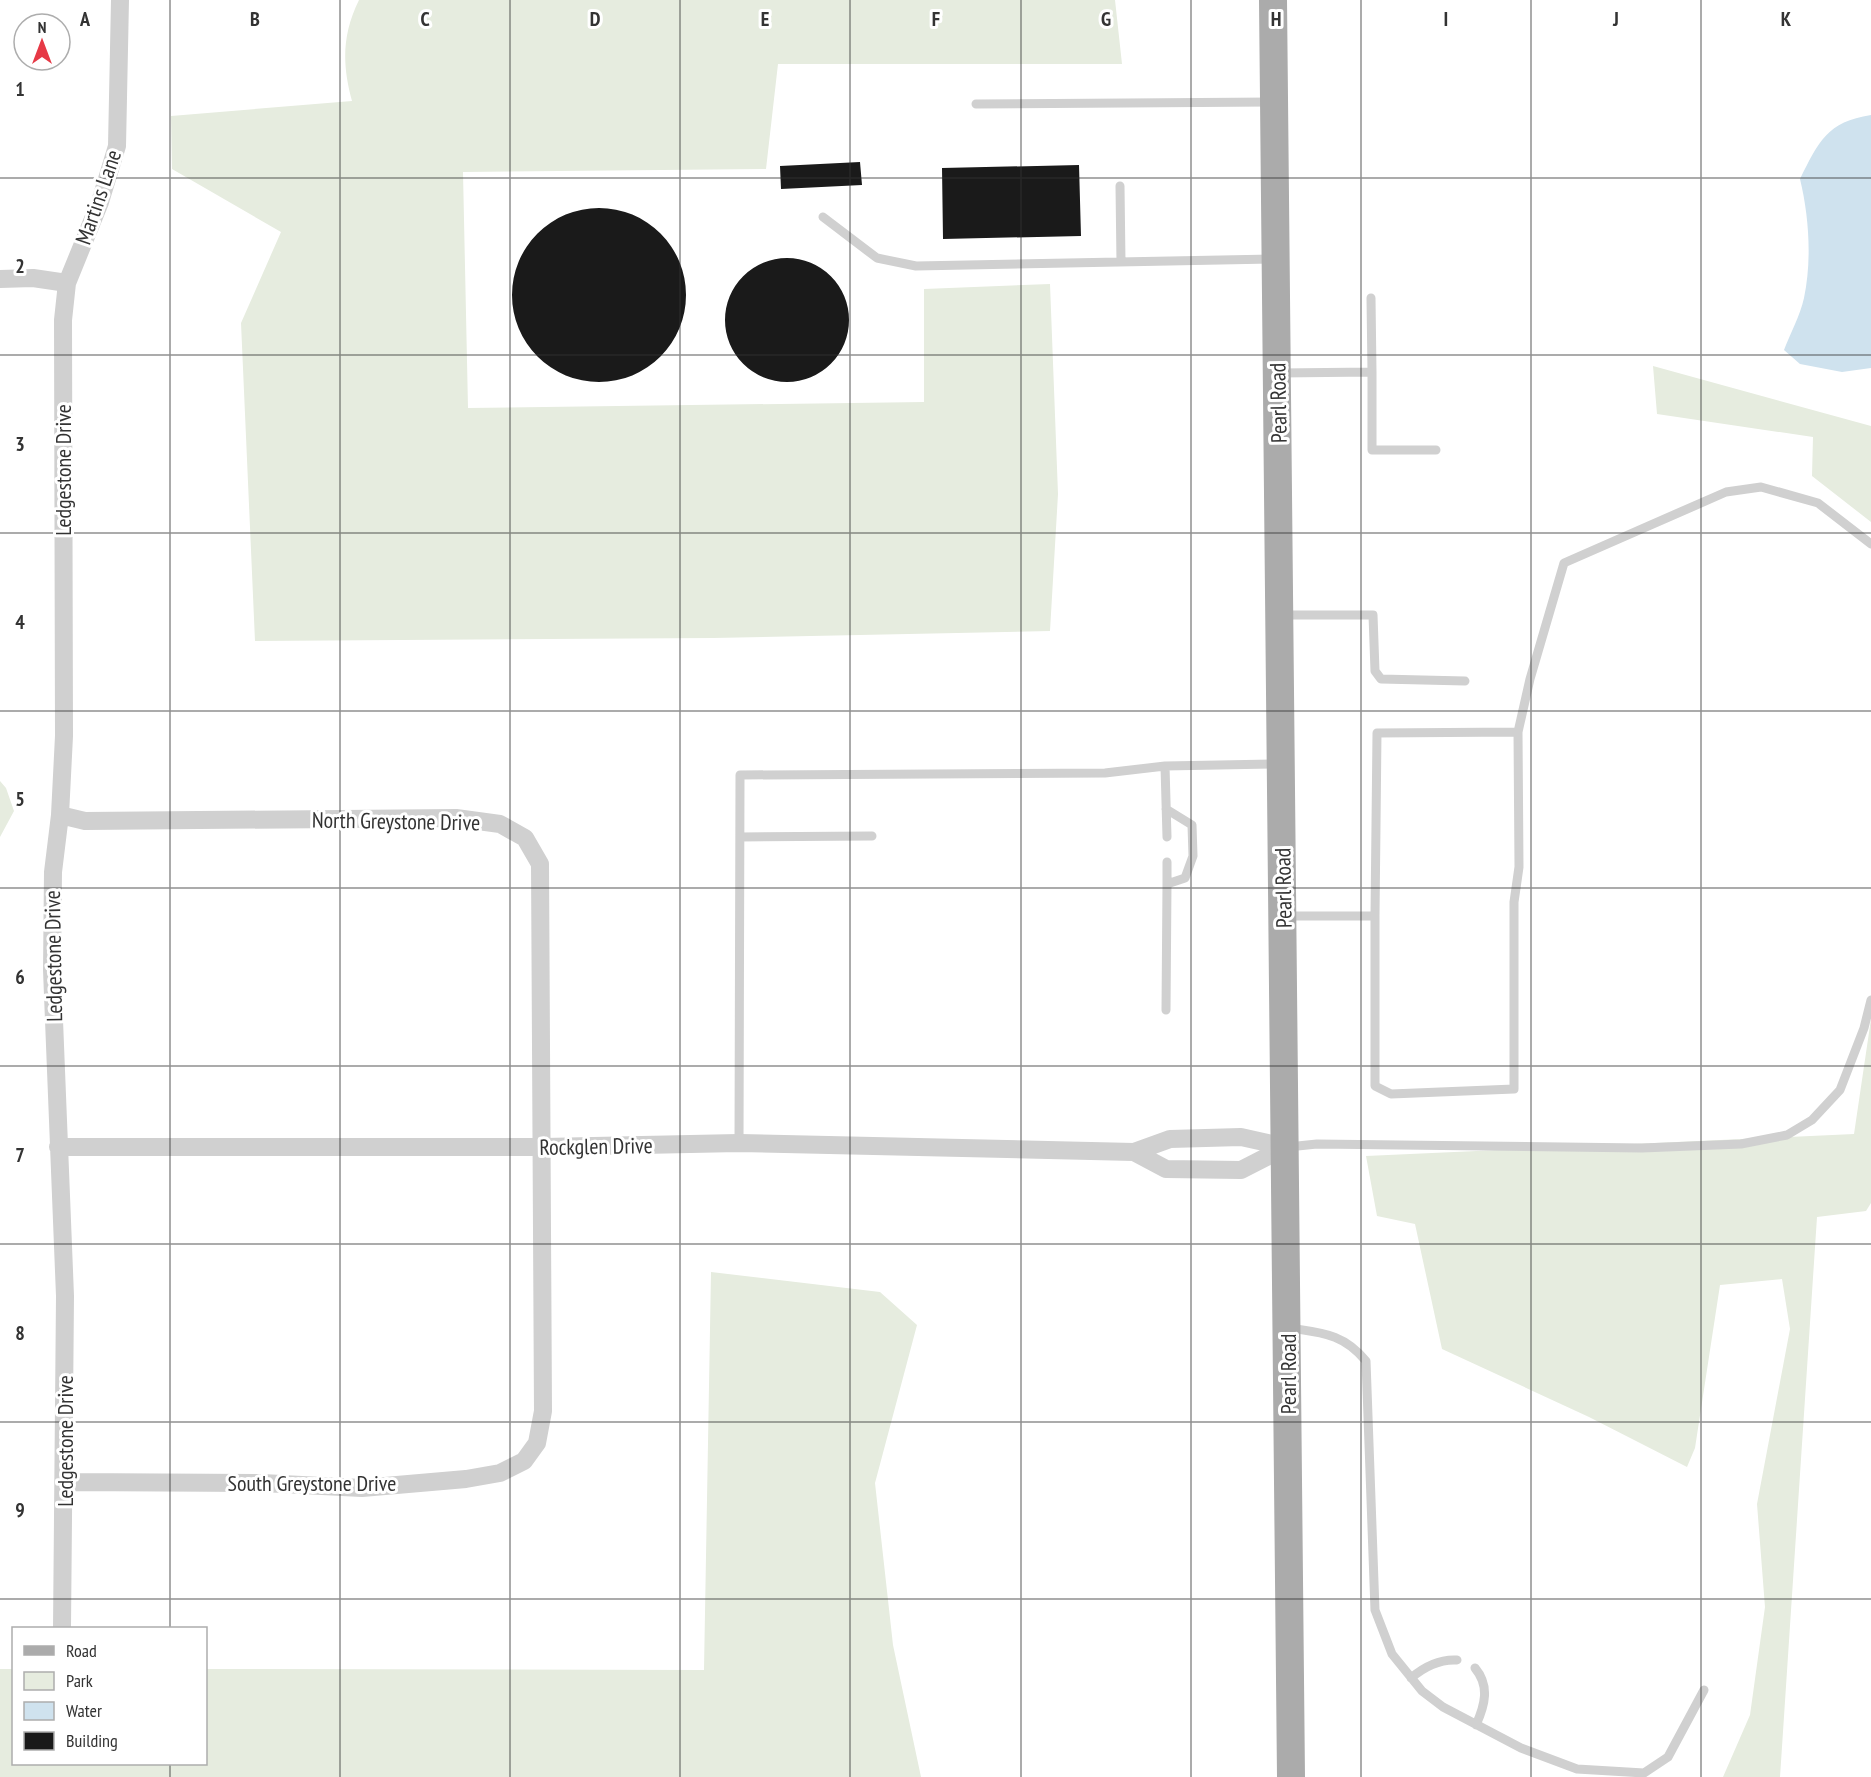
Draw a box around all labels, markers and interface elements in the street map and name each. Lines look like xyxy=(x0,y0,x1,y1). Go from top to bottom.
text: A xyxy=(79,6,91,32)
text: B xyxy=(250,6,260,32)
text: C xyxy=(420,6,430,32)
text: D xyxy=(590,6,601,32)
text: E xyxy=(761,6,769,32)
text: F xyxy=(932,6,940,32)
text: G xyxy=(1101,6,1111,32)
text: H xyxy=(1271,6,1281,32)
text: I xyxy=(1444,6,1448,32)
text: J xyxy=(1612,6,1619,32)
text: K xyxy=(1781,6,1792,32)
north arrow xyxy=(12,12,72,72)
text: N xyxy=(38,17,46,37)
text: 1 xyxy=(15,76,25,102)
street label: Martins Lane xyxy=(69,146,127,248)
text: 2 xyxy=(15,253,25,279)
street label: Pearl Road xyxy=(1263,362,1293,444)
street label: Ledgestone Drive xyxy=(49,404,77,536)
text: 3 xyxy=(15,431,25,457)
text: 4 xyxy=(15,609,25,635)
text: 5 xyxy=(15,786,25,812)
street label: North Greystone Drive xyxy=(312,806,480,836)
street label: Pearl Road xyxy=(1268,847,1298,929)
street label: Ledgestone Drive xyxy=(38,890,68,1022)
text: 6 xyxy=(15,964,25,990)
street label: Rockglen Drive xyxy=(539,1131,653,1161)
text: 7 xyxy=(15,1142,25,1168)
text: 8 xyxy=(15,1320,25,1346)
street label: Pearl Road xyxy=(1274,1334,1302,1414)
street label: Ledgestone Drive xyxy=(51,1375,79,1507)
street label: South Greystone Drive xyxy=(228,1469,396,1497)
text: 9 xyxy=(15,1497,25,1523)
legend xyxy=(12,1627,207,1765)
text: Road xyxy=(66,1639,97,1662)
text: Park xyxy=(66,1669,93,1692)
text: Water xyxy=(66,1699,102,1722)
text: Building xyxy=(66,1729,118,1752)

